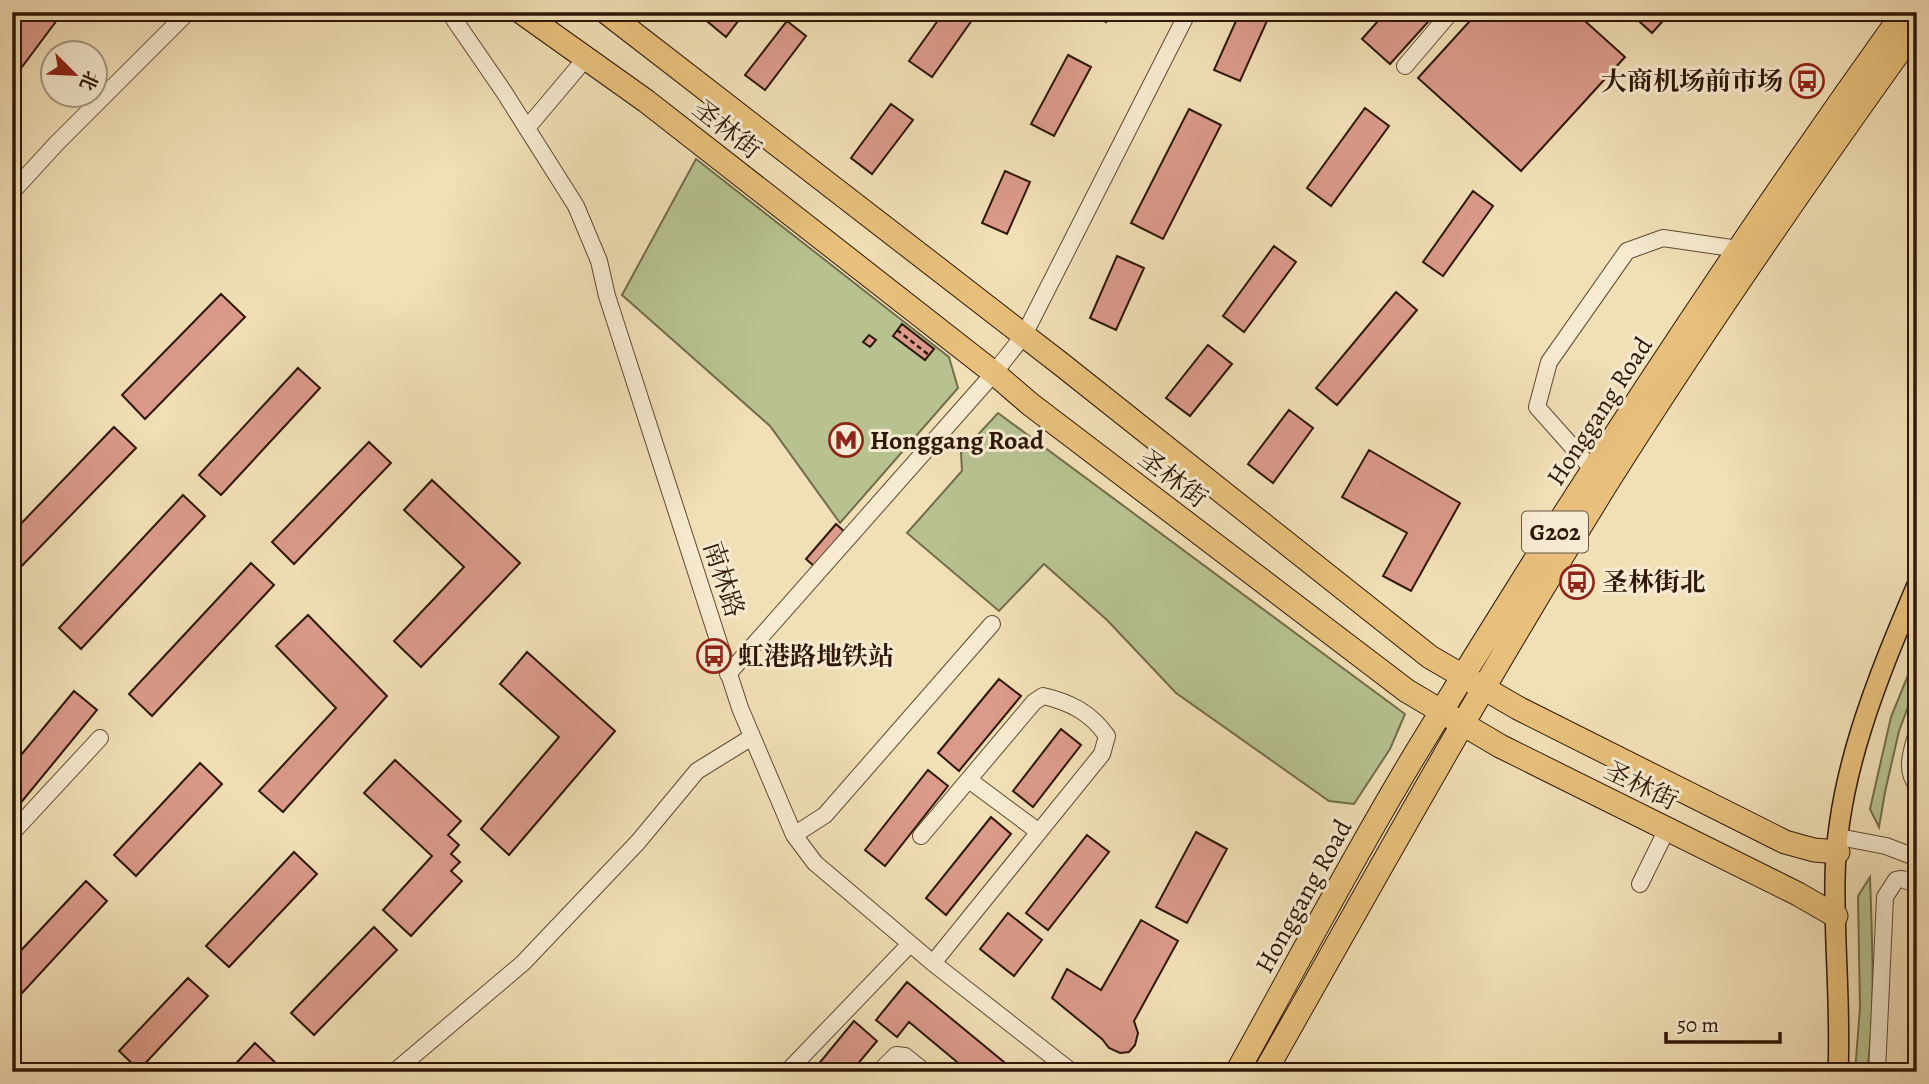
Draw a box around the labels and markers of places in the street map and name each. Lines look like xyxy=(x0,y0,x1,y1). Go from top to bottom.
bus stop icon: 大商机场前市场 xyxy=(1788,62,1826,100)
place label: 大商机场前市场 xyxy=(1601,64,1783,99)
metro station icon: Honggang Road xyxy=(827,421,865,459)
place label: Honggang Road xyxy=(870,423,1045,458)
bus stop icon: 圣林街北 xyxy=(1558,563,1596,601)
place label: 圣林街北 xyxy=(1602,565,1706,600)
bus stop icon: 虹港路地铁站 xyxy=(695,637,733,675)
place label: 虹港路地铁站 xyxy=(738,639,894,674)

